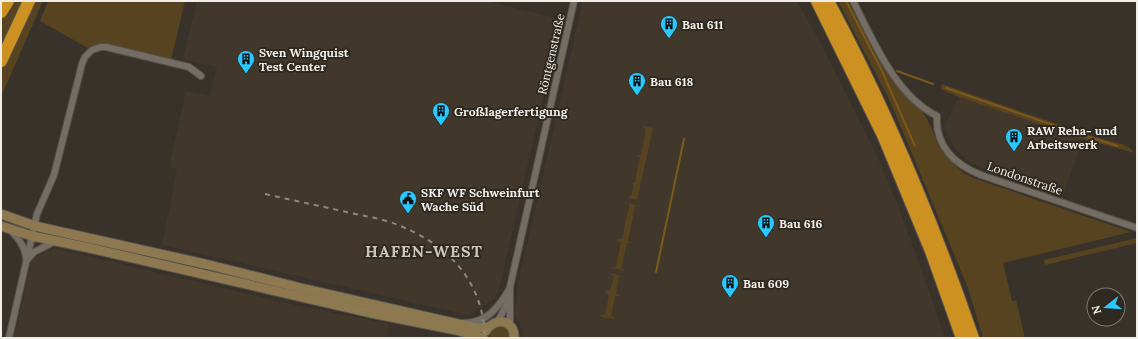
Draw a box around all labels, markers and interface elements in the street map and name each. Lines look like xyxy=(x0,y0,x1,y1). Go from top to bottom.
street label: Röntgenstraße xyxy=(534,11,568,96)
building icon: Bau 611 xyxy=(659,14,679,39)
place label: Bau 611 xyxy=(682,17,724,32)
place label: Sven Wingquist Test Center xyxy=(259,45,350,74)
building icon: Sven Wingquist Test Center xyxy=(236,49,256,74)
building icon: Bau 618 xyxy=(627,71,647,96)
place label: Bau 618 xyxy=(650,74,694,89)
building icon: Großlagerfertigung xyxy=(431,101,451,126)
place label: Großlagerfertigung xyxy=(454,104,569,119)
place label: RAW Reha- und Arbeitswerk xyxy=(1027,123,1117,152)
building icon: RAW Reha- und Arbeitswerk xyxy=(1004,127,1024,152)
street label: Londonstraße xyxy=(985,158,1065,198)
place label: SKF WF Schweinfurt Wache Süd xyxy=(421,185,541,214)
public building icon: SKF WF Schweinfurt Wache Süd xyxy=(398,189,418,214)
building icon: Bau 616 xyxy=(756,213,776,238)
place label: Bau 616 xyxy=(779,216,823,231)
district label: HAFEN-WEST xyxy=(365,241,483,261)
building icon: Bau 609 xyxy=(720,273,740,298)
place label: Bau 609 xyxy=(743,276,789,291)
north arrow xyxy=(1086,287,1126,327)
text: N xyxy=(1088,303,1104,316)

